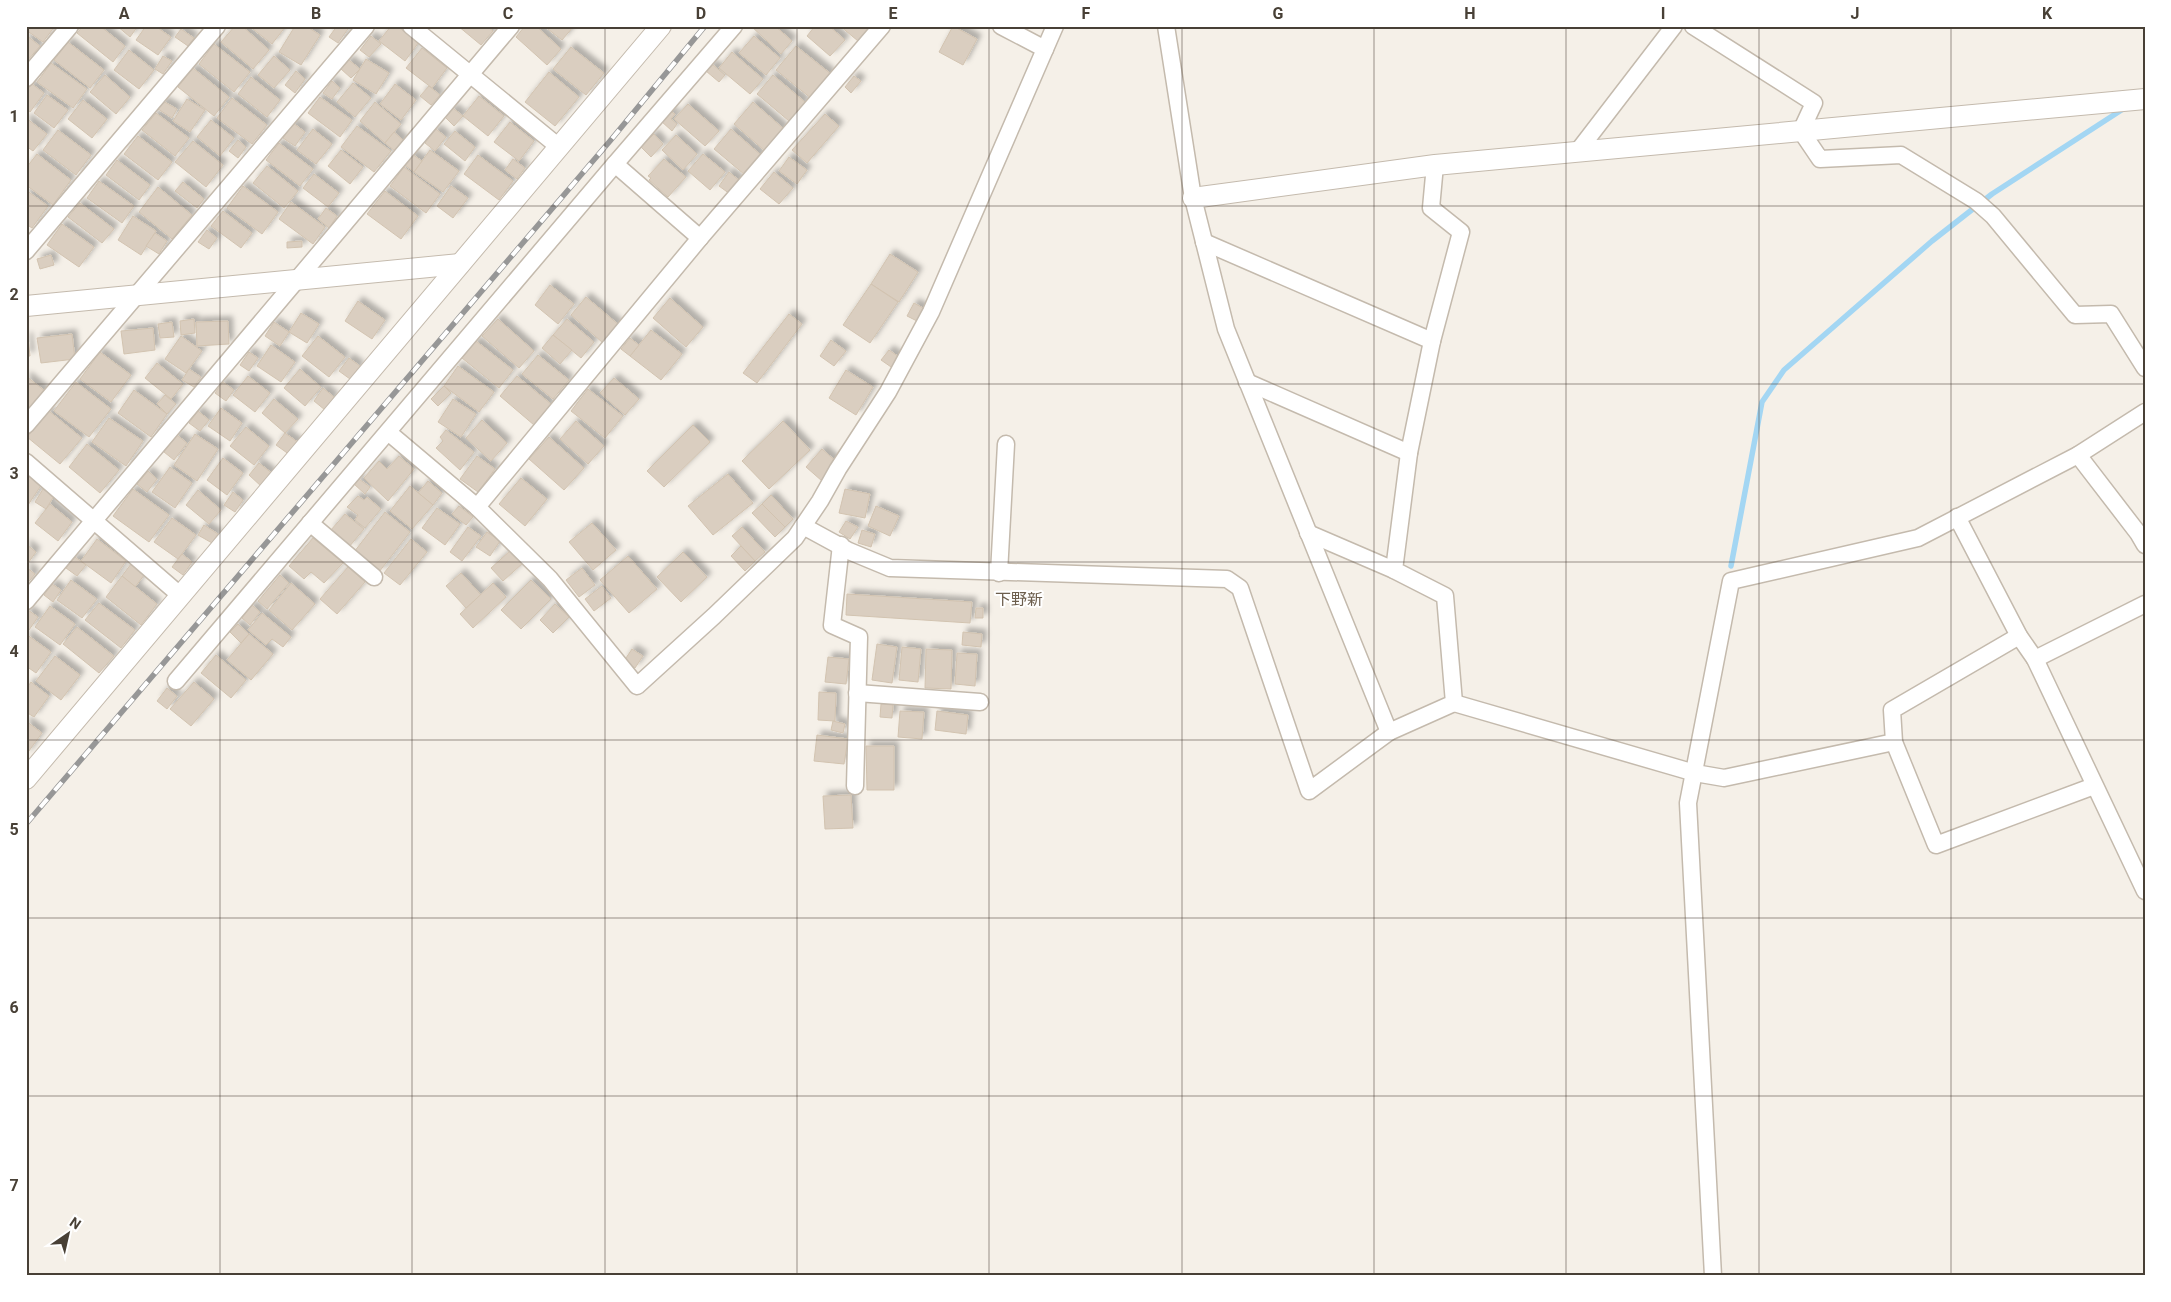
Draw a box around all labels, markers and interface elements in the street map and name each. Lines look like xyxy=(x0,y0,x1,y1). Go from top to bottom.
text: A xyxy=(119,4,130,23)
text: B xyxy=(311,4,321,23)
text: C xyxy=(503,4,513,23)
text: D xyxy=(696,4,706,23)
text: E xyxy=(889,4,898,23)
text: F xyxy=(1082,4,1091,23)
text: G xyxy=(1273,4,1284,23)
text: H xyxy=(1464,4,1476,23)
text: I xyxy=(1661,4,1665,23)
text: J xyxy=(1851,4,1859,23)
text: K xyxy=(2042,4,2053,23)
text: 1 xyxy=(9,107,19,126)
text: 2 xyxy=(9,285,19,304)
text: 3 xyxy=(9,464,19,483)
district label: 下野新 xyxy=(995,590,1043,609)
text: 4 xyxy=(9,642,19,661)
text: 5 xyxy=(9,820,19,839)
text: 6 xyxy=(9,998,19,1017)
text: 7 xyxy=(9,1176,19,1195)
north arrow xyxy=(42,1210,92,1260)
text: N xyxy=(67,1214,84,1233)

